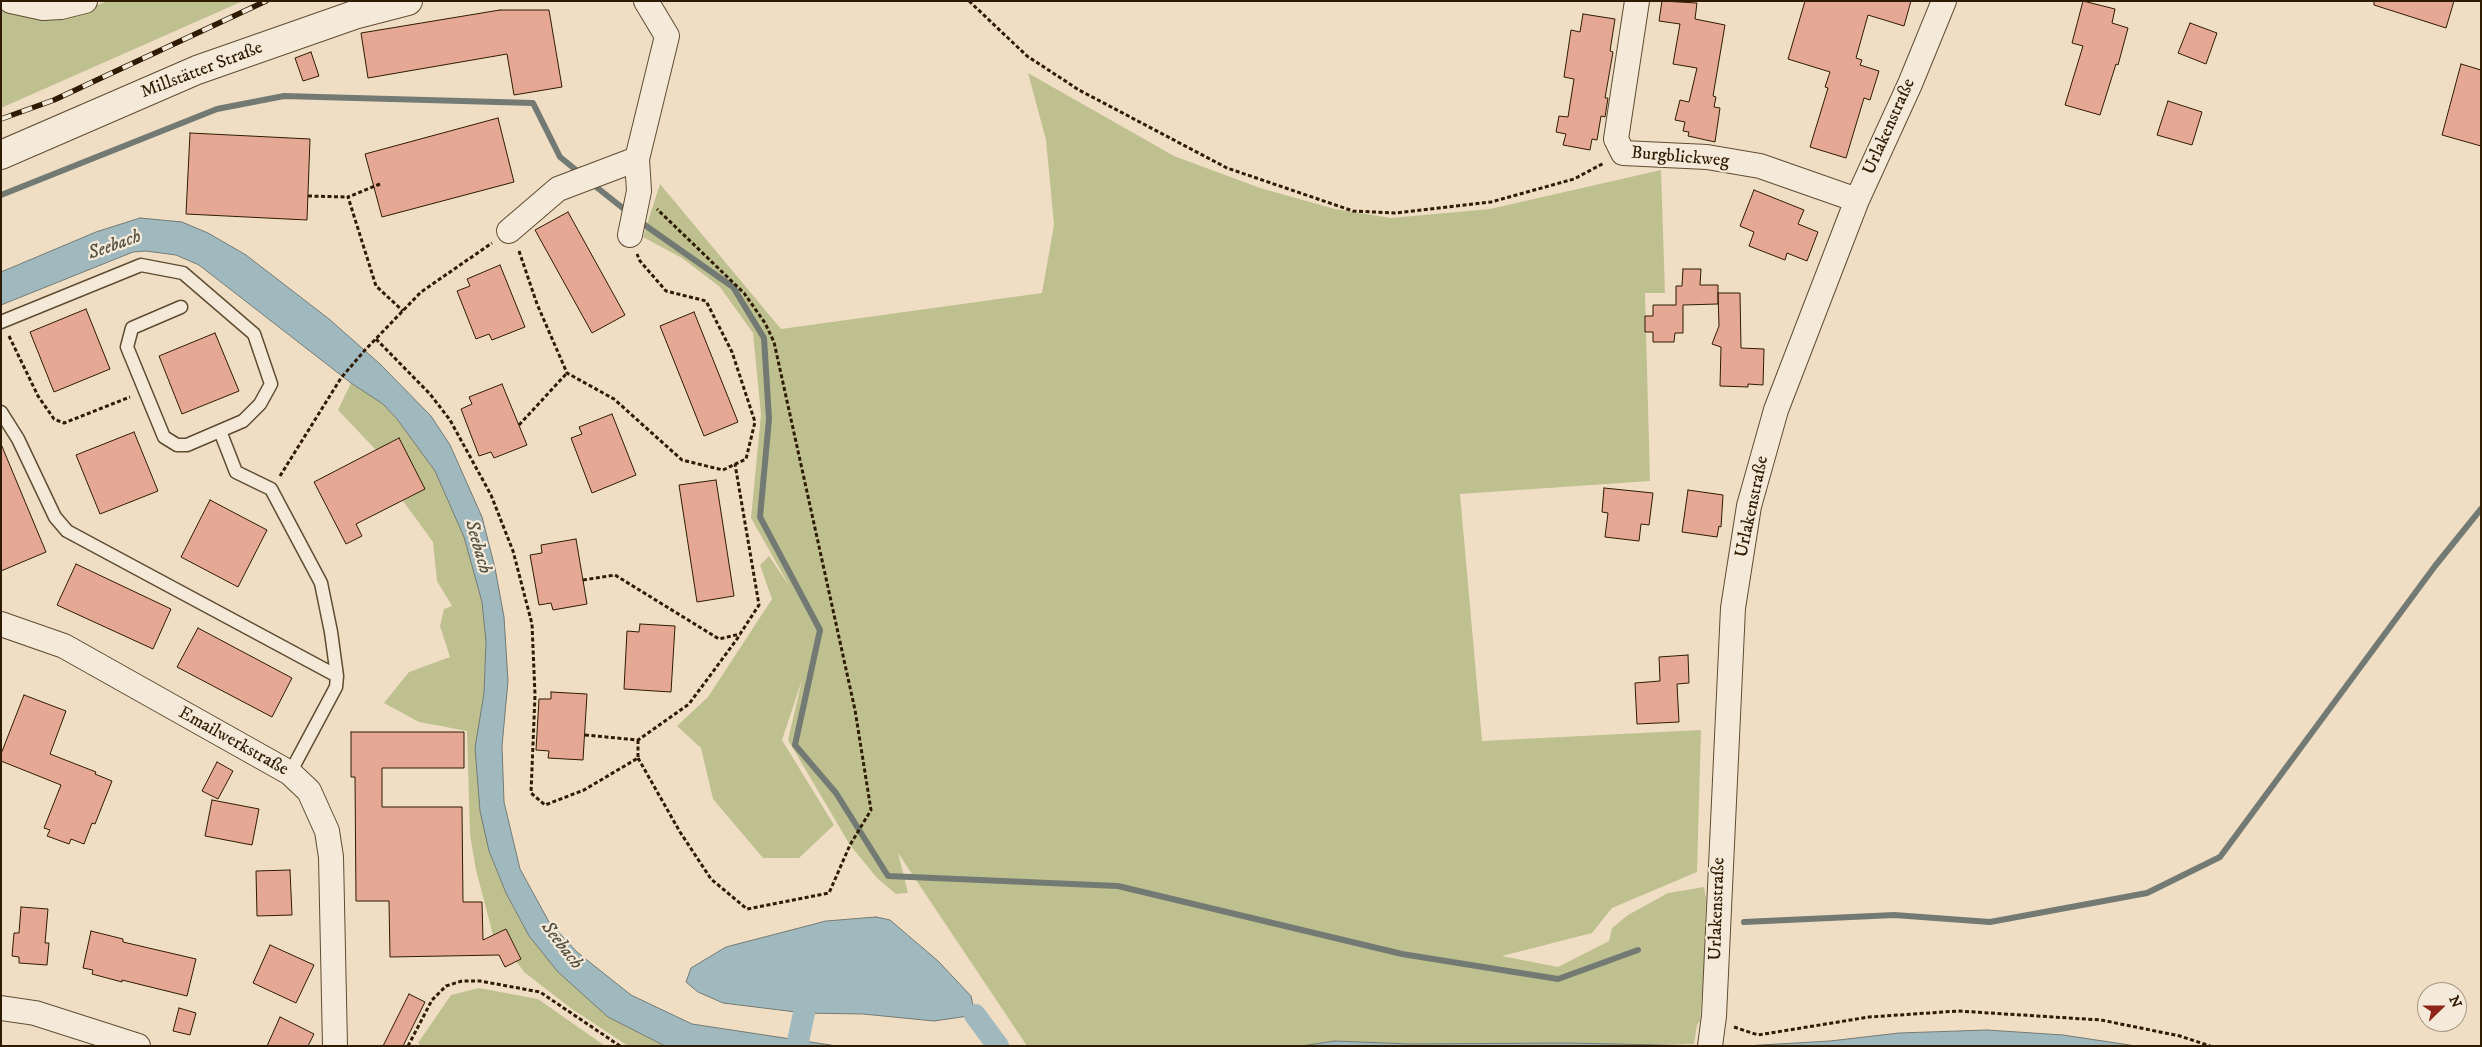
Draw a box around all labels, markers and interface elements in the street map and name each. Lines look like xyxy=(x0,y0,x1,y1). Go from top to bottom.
street label: Millstätter Straße xyxy=(138,38,266,104)
street label: Urlakenstraße xyxy=(1859,75,1921,179)
street label: Burgblickweg xyxy=(1630,143,1730,173)
water label: Seebach xyxy=(85,226,145,266)
street label: Urlakenstraße xyxy=(1732,454,1774,560)
water label: Seebach xyxy=(458,518,496,576)
street label: Emailwerkstraße xyxy=(174,703,292,781)
street label: Urlakenstraße xyxy=(1705,857,1731,961)
water label: Seebach xyxy=(535,917,587,975)
north arrow xyxy=(2417,982,2467,1032)
text: N xyxy=(2444,993,2465,1010)

